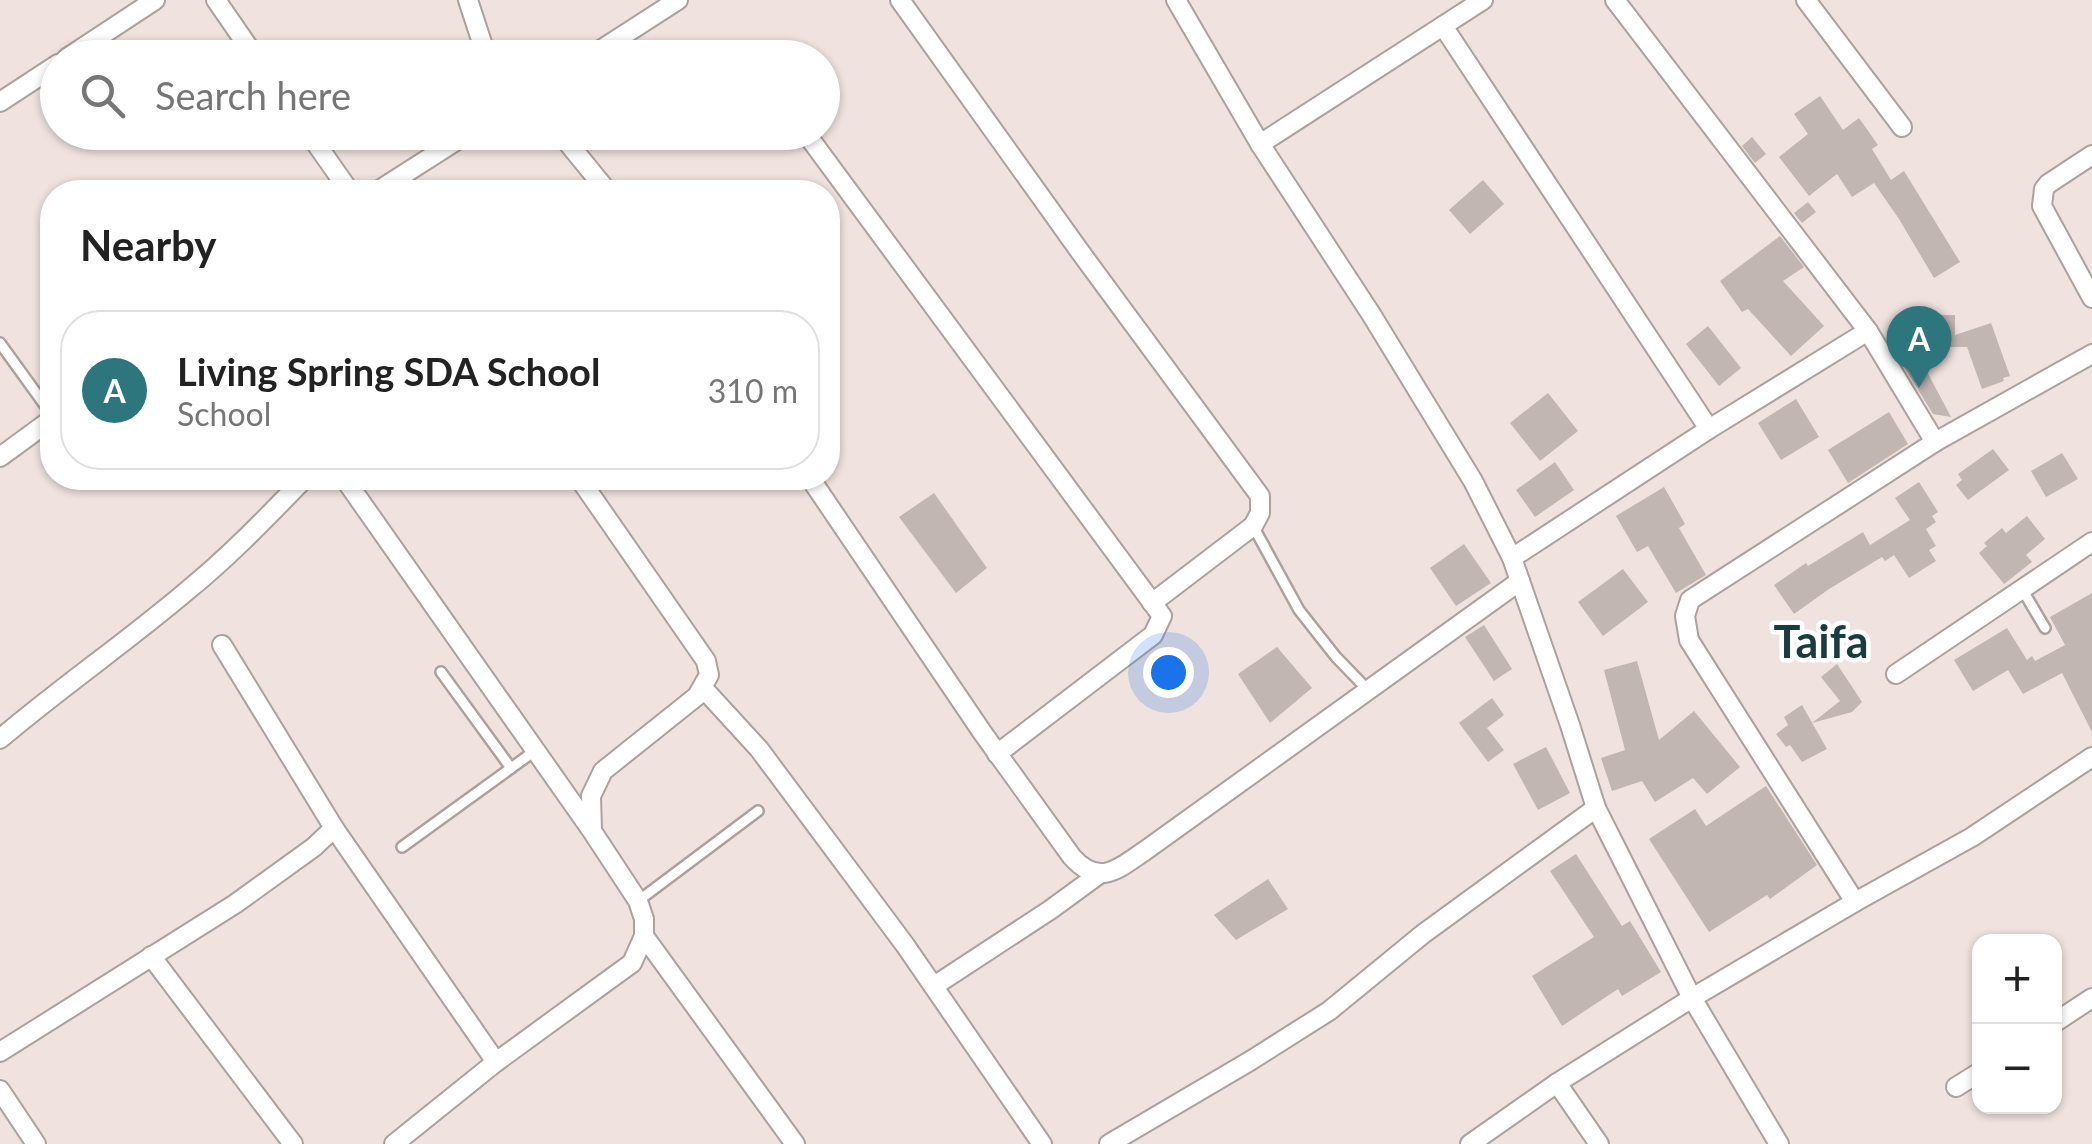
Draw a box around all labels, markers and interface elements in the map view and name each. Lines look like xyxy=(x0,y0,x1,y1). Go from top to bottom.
search box xyxy=(40,40,840,150)
icon: search xyxy=(75,68,130,123)
text: Search here xyxy=(155,72,351,118)
text: Nearby xyxy=(80,220,217,270)
pin: A xyxy=(1886,306,1952,388)
text: Living Spring SDA School xyxy=(177,348,600,394)
text: A xyxy=(103,371,126,410)
text: 310 m xyxy=(708,371,798,410)
text: School xyxy=(177,394,271,433)
district label: Taifa xyxy=(1773,614,1869,668)
your location xyxy=(1143,647,1194,698)
map controls xyxy=(1972,934,2062,1114)
button: + xyxy=(1972,934,2062,1024)
button: − xyxy=(1972,1024,2062,1114)

